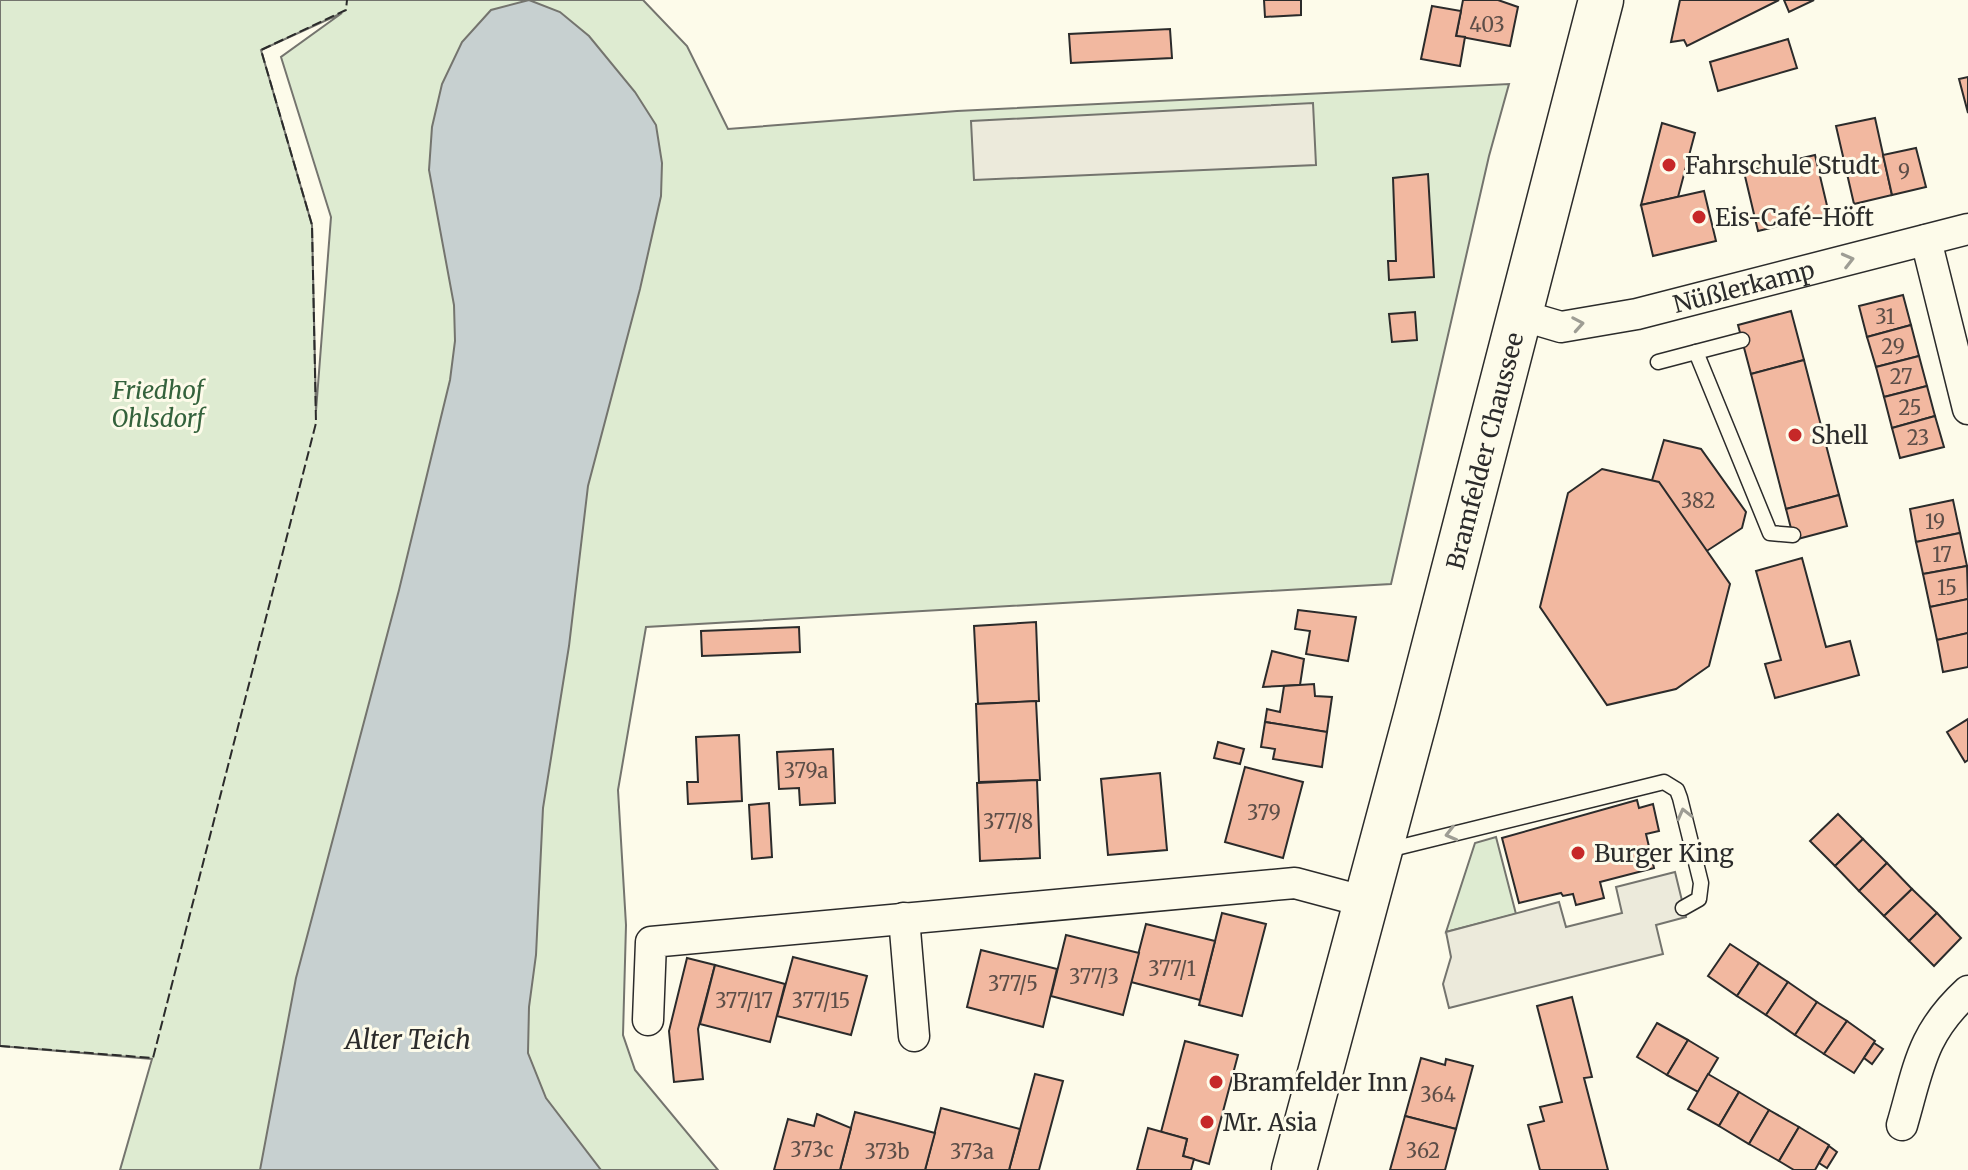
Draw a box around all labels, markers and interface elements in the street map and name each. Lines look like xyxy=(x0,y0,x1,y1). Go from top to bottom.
house number: 403 xyxy=(1469,12,1505,37)
place label: Fahrschule Studt xyxy=(1685,150,1880,181)
marker: Fahrschule Studt xyxy=(1660,156,1678,174)
house number: 9 xyxy=(1898,159,1910,184)
place label: Eis-Café-Höft xyxy=(1715,202,1875,233)
marker: Eis-Café-Höft xyxy=(1690,208,1708,226)
one-way arrow xyxy=(1840,253,1854,270)
street label: Nüßlerkamp xyxy=(1670,254,1818,320)
house number: 31 xyxy=(1875,304,1895,329)
one-way arrow xyxy=(1571,317,1584,334)
street label: Bramfelder Chaussee xyxy=(1439,329,1530,573)
house number: 29 xyxy=(1881,334,1905,359)
house number: 27 xyxy=(1890,364,1912,389)
park label: Friedhof Ohlsdorf xyxy=(111,375,207,434)
house number: 25 xyxy=(1899,395,1921,420)
place label: Shell xyxy=(1811,420,1868,451)
house number: 23 xyxy=(1907,425,1929,450)
marker: Shell xyxy=(1786,426,1804,444)
house number: 382 xyxy=(1681,488,1715,513)
house number: 19 xyxy=(1925,509,1945,534)
house number: 17 xyxy=(1932,542,1952,567)
house number: 15 xyxy=(1937,575,1957,600)
house number: 379a xyxy=(784,758,829,783)
house number: 379 xyxy=(1247,800,1281,825)
one-way arrow xyxy=(1677,808,1694,822)
house number: 377/8 xyxy=(983,809,1033,834)
one-way arrow xyxy=(1445,824,1459,841)
place label: Burger King xyxy=(1594,838,1734,869)
marker: Burger King xyxy=(1569,844,1587,862)
house number: 377/1 xyxy=(1148,956,1196,981)
house number: 377/3 xyxy=(1069,964,1119,989)
house number: 377/5 xyxy=(988,971,1038,996)
house number: 377/17 xyxy=(715,988,773,1013)
house number: 377/15 xyxy=(792,988,850,1013)
water label: Alter Teich xyxy=(343,1023,471,1056)
place label: Bramfelder Inn xyxy=(1232,1067,1408,1098)
marker: Bramfelder Inn xyxy=(1207,1073,1225,1091)
house number: 364 xyxy=(1420,1082,1456,1107)
place label: Mr. Asia xyxy=(1223,1107,1317,1138)
marker: Mr. Asia xyxy=(1198,1113,1216,1131)
house number: 373c xyxy=(790,1137,834,1162)
house number: 362 xyxy=(1406,1138,1440,1163)
house number: 373b xyxy=(865,1139,909,1164)
house number: 373a xyxy=(950,1139,994,1164)

